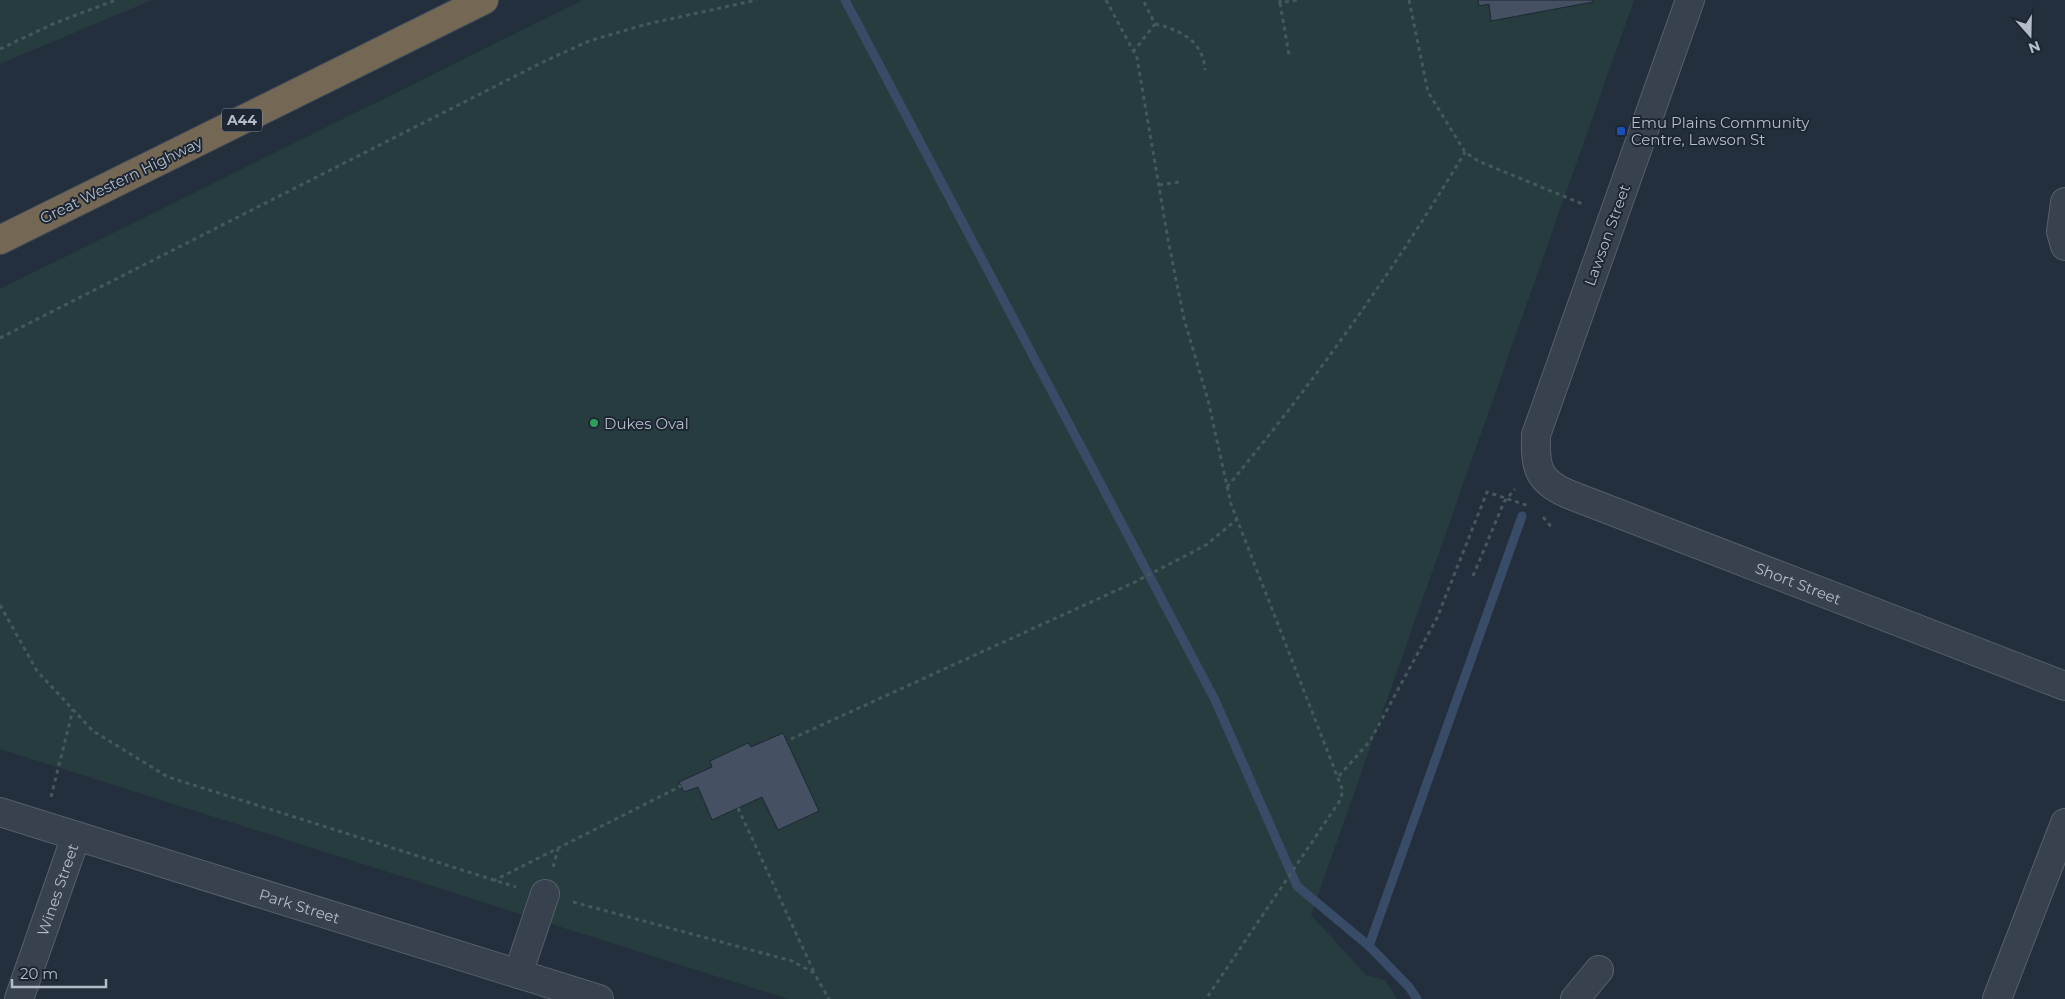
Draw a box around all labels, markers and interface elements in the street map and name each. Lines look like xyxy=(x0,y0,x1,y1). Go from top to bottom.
north arrow xyxy=(2005,10,2055,60)
text: N xyxy=(2026,37,2043,58)
road number: A44 xyxy=(222,108,262,132)
place label: Emu Plains Community Centre, Lawson St xyxy=(1631,113,1810,149)
marker: Emu Plains Community Centre, Lawson St xyxy=(1615,125,1627,137)
street label: Great Western Highway xyxy=(37,132,206,228)
street label: Lawson Street xyxy=(1580,182,1634,288)
place label: Dukes Oval xyxy=(604,414,689,433)
marker: Dukes Oval xyxy=(588,417,600,429)
street label: Short Street xyxy=(1753,558,1844,608)
street label: Wines Street xyxy=(32,841,82,938)
street label: Park Street xyxy=(257,884,342,927)
scale bar xyxy=(12,956,106,988)
text: 20 m xyxy=(20,964,58,983)

